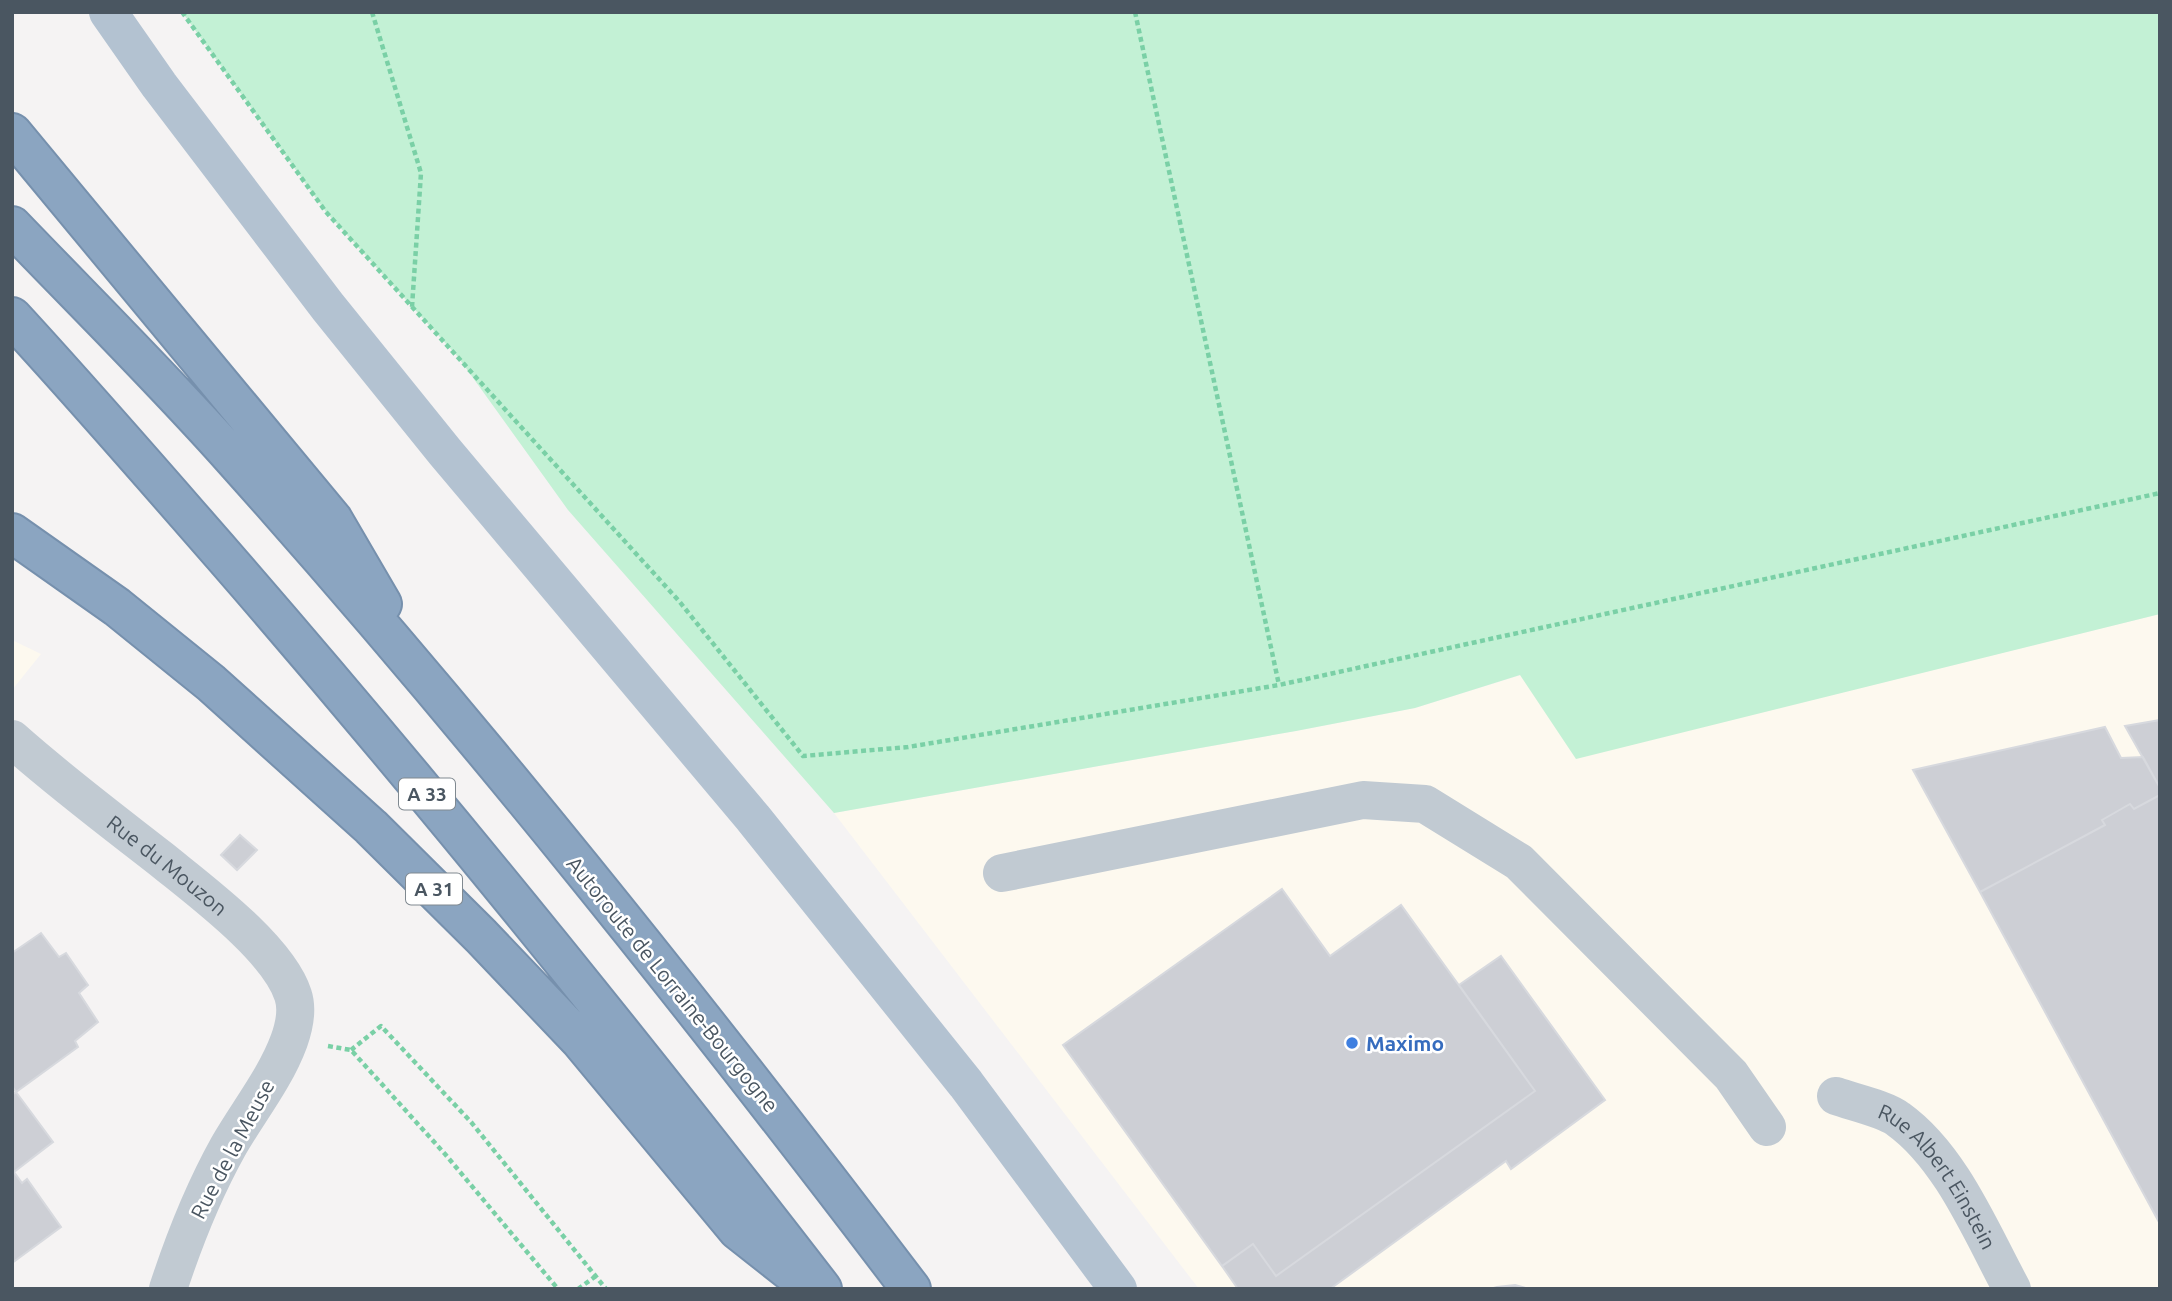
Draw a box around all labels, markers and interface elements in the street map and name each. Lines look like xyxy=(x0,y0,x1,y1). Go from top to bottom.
road number: A 33 xyxy=(399,778,455,810)
street label: Rue du Mouzon xyxy=(103,810,232,920)
street label: Autoroute de Lorraine-Bourgogne xyxy=(562,851,784,1117)
road number: A 31 xyxy=(406,874,462,904)
place label: Maximo xyxy=(1366,1031,1444,1055)
marker: Maximo xyxy=(1344,1035,1360,1051)
street label: Rue de la Meuse xyxy=(185,1075,279,1223)
street label: Rue Albert Einstein xyxy=(1875,1099,2001,1253)

